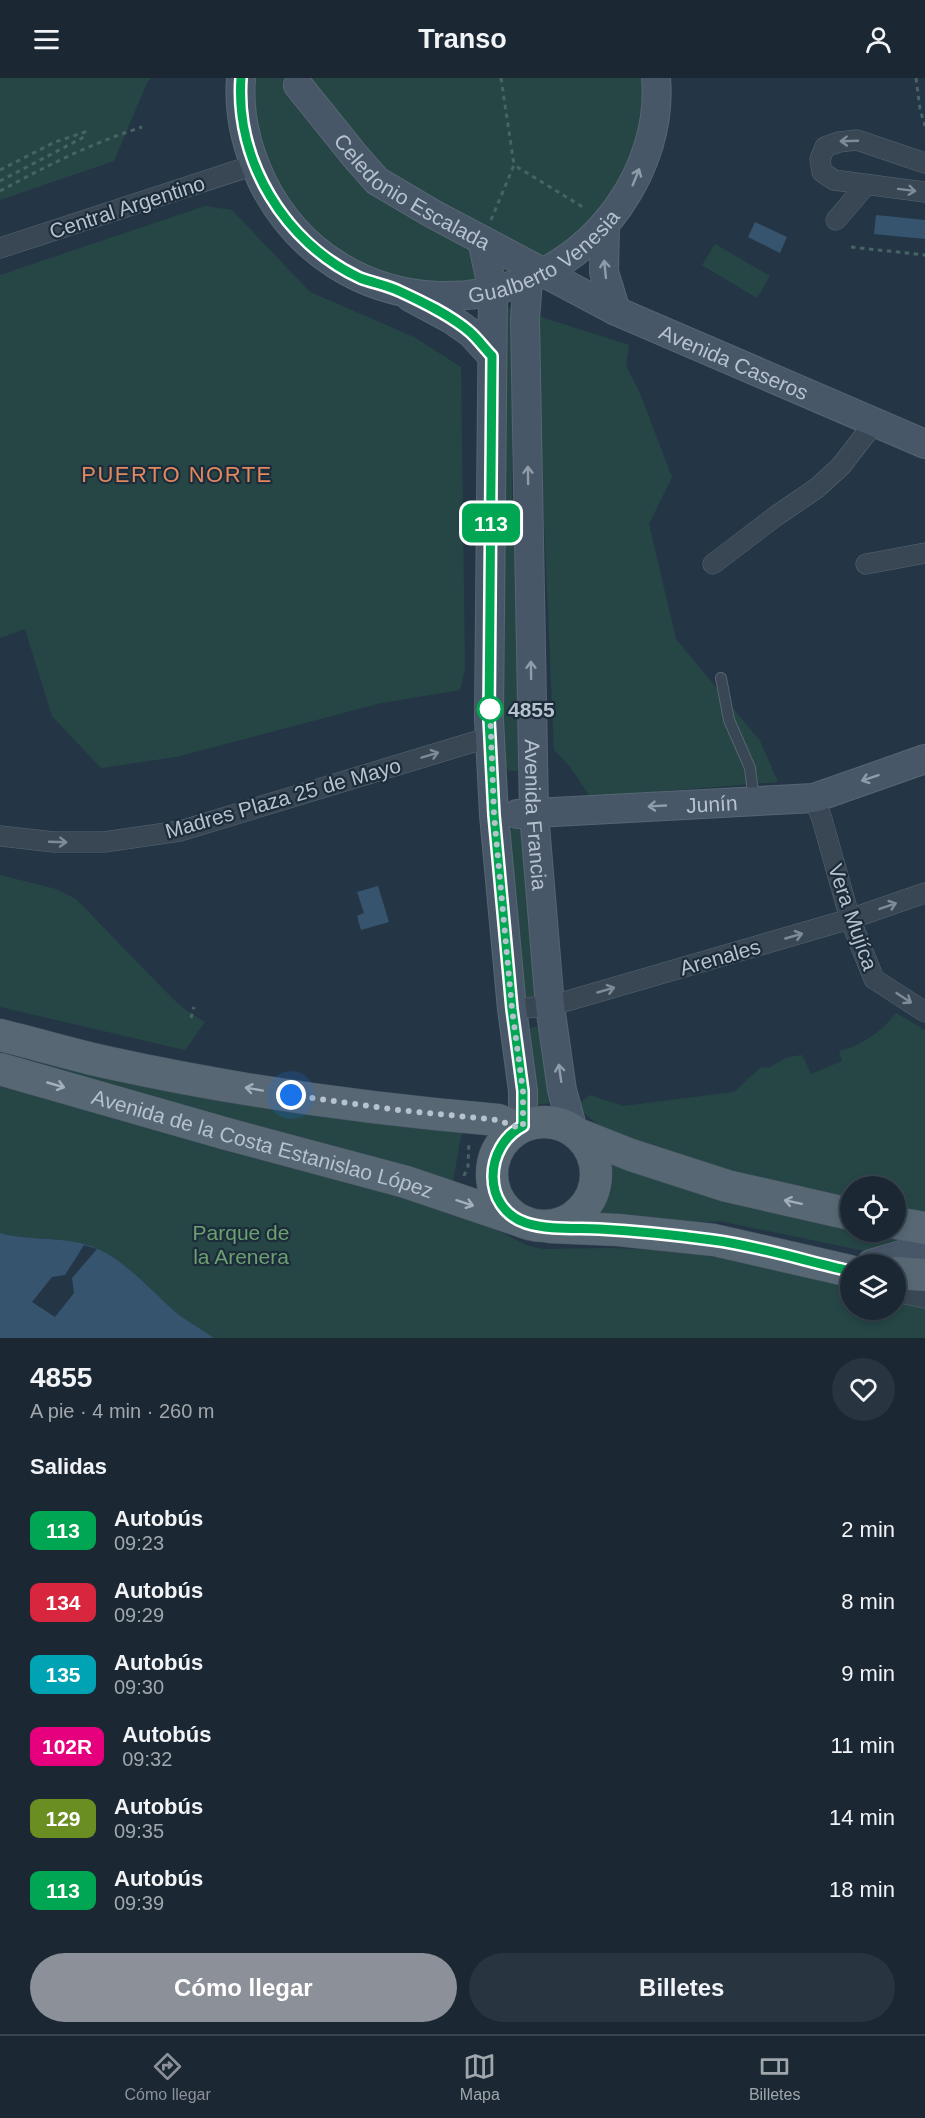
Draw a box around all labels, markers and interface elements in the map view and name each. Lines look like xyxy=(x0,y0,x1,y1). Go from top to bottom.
icon: menu xyxy=(30,23,63,56)
icon: person xyxy=(862,23,895,56)
text: Transo xyxy=(418,24,507,54)
street label: Celedonio Escalada xyxy=(330,129,494,254)
one-way arrow xyxy=(840,136,860,147)
one-way arrow xyxy=(631,169,642,187)
street label: Central Argentino xyxy=(46,171,208,243)
one-way arrow xyxy=(896,185,916,196)
street label: Gualberto Venesia xyxy=(467,205,624,306)
one-way arrow xyxy=(599,260,610,280)
street label: Avenida Caseros xyxy=(656,320,812,404)
district label: PUERTO NORTE xyxy=(81,462,273,487)
one-way arrow xyxy=(522,466,533,486)
line badge: 113 xyxy=(456,504,526,542)
text: 113 xyxy=(474,512,508,535)
one-way arrow xyxy=(525,661,537,681)
marker: 4855 xyxy=(477,696,503,722)
place label: 4855 xyxy=(508,698,555,721)
street label: Avenida Francia xyxy=(521,739,552,892)
one-way arrow xyxy=(420,749,439,760)
street label: Madres Plaza 25 de Mayo xyxy=(163,753,403,843)
one-way arrow xyxy=(861,774,880,785)
street label: Junín xyxy=(685,791,738,816)
one-way arrow xyxy=(648,801,668,812)
one-way arrow xyxy=(48,836,68,848)
street label: Vera Mujíca xyxy=(824,861,882,973)
one-way arrow xyxy=(878,900,897,911)
one-way arrow xyxy=(784,929,803,941)
street label: Arenales xyxy=(677,935,763,979)
one-way arrow xyxy=(597,984,616,995)
one-way arrow xyxy=(895,992,912,1005)
one-way arrow xyxy=(554,1064,565,1084)
one-way arrow xyxy=(46,1080,65,1091)
your location xyxy=(276,1080,306,1110)
one-way arrow xyxy=(245,1083,264,1094)
street label: Avenida de la Costa Estanislao López xyxy=(89,1084,437,1202)
map controls xyxy=(840,1176,906,1320)
button: locate xyxy=(840,1176,906,1242)
one-way arrow xyxy=(784,1196,804,1207)
one-way arrow xyxy=(455,1198,474,1209)
park label: Parque de la Arenera xyxy=(193,1221,289,1268)
button: layers xyxy=(840,1254,906,1320)
button: heart xyxy=(832,1358,895,1421)
text: 4855 xyxy=(30,1362,92,1393)
text: A pie · 4 min · 260 m xyxy=(30,1400,215,1422)
text: Salidas xyxy=(30,1454,107,1479)
text: Autobús xyxy=(114,1506,203,1531)
text: 2 min xyxy=(841,1517,895,1542)
text: 113 xyxy=(46,1519,80,1542)
text: 09:23 xyxy=(114,1532,164,1554)
text: Autobús xyxy=(114,1578,203,1603)
text: 8 min xyxy=(841,1589,895,1614)
text: 134 xyxy=(45,1591,81,1614)
text: 09:29 xyxy=(114,1604,164,1626)
text: Autobús xyxy=(114,1650,203,1675)
text: 9 min xyxy=(841,1661,895,1686)
text: 135 xyxy=(45,1663,81,1686)
text: 09:30 xyxy=(114,1676,164,1698)
text: Autobús xyxy=(122,1722,211,1747)
text: 11 min xyxy=(831,1733,895,1758)
text: 102R xyxy=(42,1735,92,1758)
text: 09:32 xyxy=(122,1748,172,1770)
text: Autobús xyxy=(114,1794,203,1819)
text: 14 min xyxy=(829,1805,895,1830)
text: 129 xyxy=(45,1807,81,1830)
text: 09:35 xyxy=(114,1820,164,1842)
text: Autobús xyxy=(114,1866,203,1891)
text: 18 min xyxy=(829,1877,895,1902)
text: 113 xyxy=(46,1879,80,1902)
text: 09:39 xyxy=(114,1892,164,1914)
button: Cómo llegar xyxy=(30,1953,457,2022)
button: Billetes xyxy=(469,1953,895,2022)
tab: Cómo llegar xyxy=(125,2050,211,2104)
tab: Mapa xyxy=(460,2050,500,2104)
tab: Billetes xyxy=(749,2050,800,2104)

